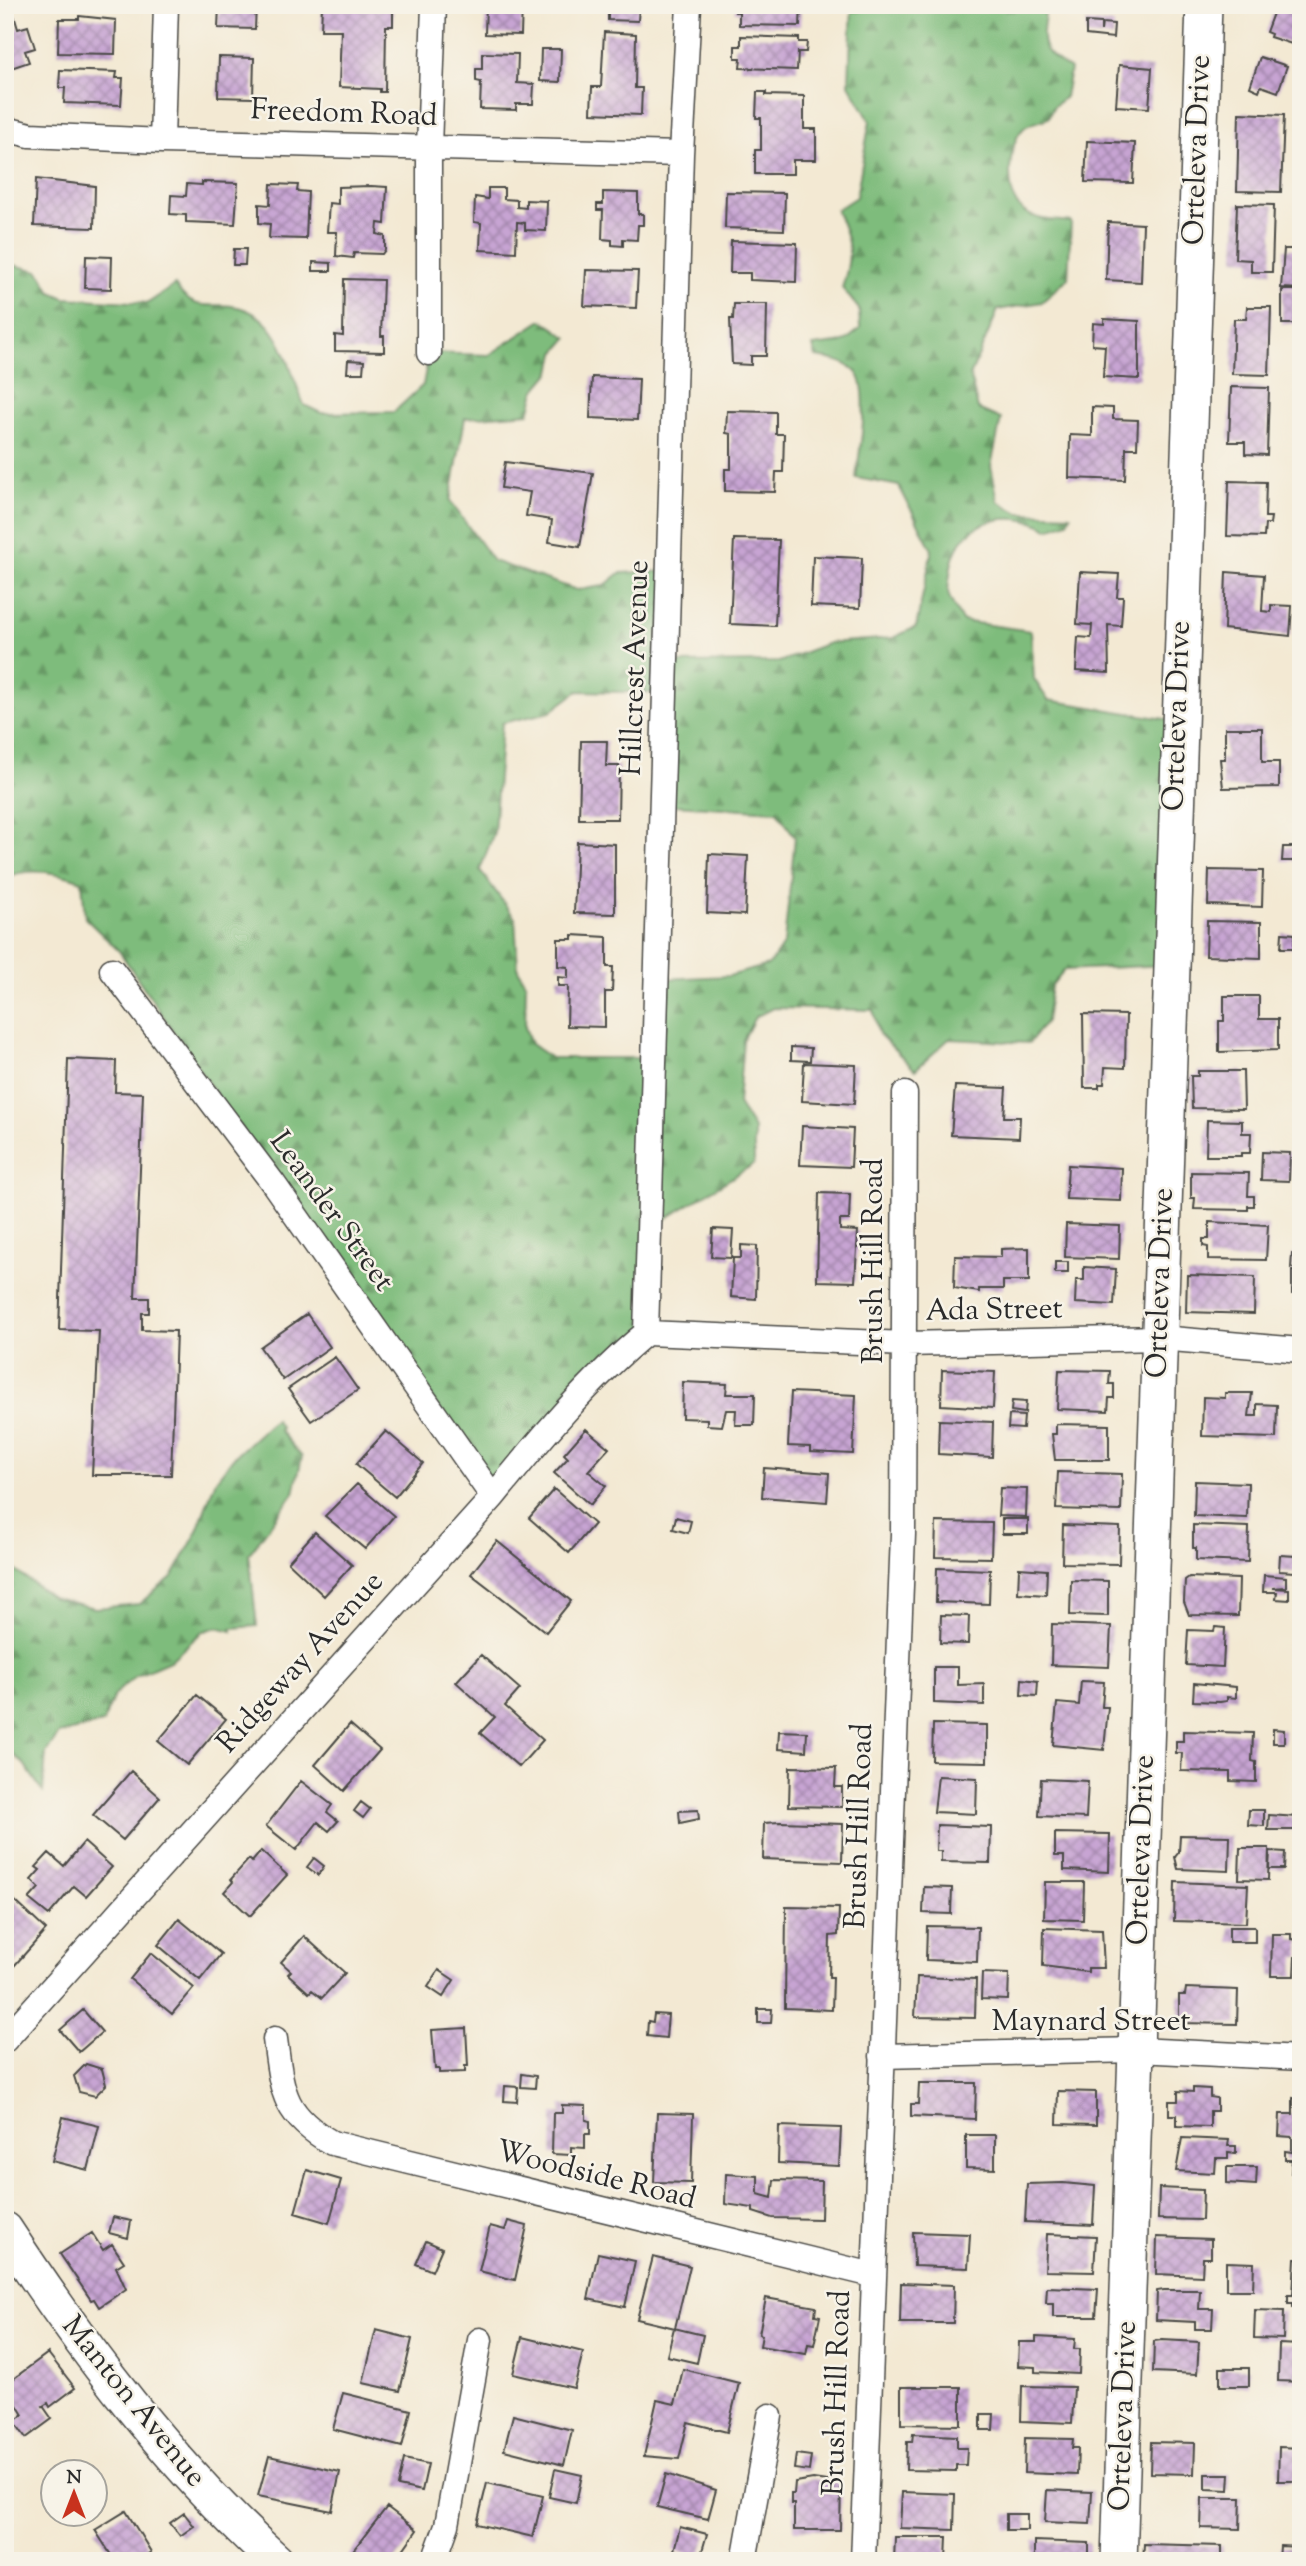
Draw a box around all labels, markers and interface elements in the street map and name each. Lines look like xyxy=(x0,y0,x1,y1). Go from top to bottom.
street label: Orteleva Drive xyxy=(1173,54,1223,246)
street label: Freedom Road xyxy=(250,89,438,139)
street label: Hillcrest Avenue xyxy=(611,559,661,777)
street label: Orteleva Drive xyxy=(1153,620,1203,812)
street label: Leander Street xyxy=(258,1123,404,1301)
street label: Brush Hill Road xyxy=(853,1158,896,1364)
street label: Orteleva Drive xyxy=(1136,1187,1186,1379)
street label: Ada Street xyxy=(925,1288,1063,1334)
street label: Ridgeway Avenue xyxy=(207,1562,395,1764)
street label: Brush Hill Road xyxy=(835,1722,885,1930)
street label: Orteleva Drive xyxy=(1117,1754,1167,1946)
street label: Maynard Street xyxy=(991,2001,1191,2044)
street label: Woodside Road xyxy=(491,2130,701,2222)
street label: Brush Hill Road xyxy=(813,2289,863,2497)
street label: Manton Avenue xyxy=(50,2307,216,2497)
street label: Orteleva Drive xyxy=(1099,2320,1149,2512)
north arrow xyxy=(38,2458,108,2528)
text: N xyxy=(66,2465,82,2492)

